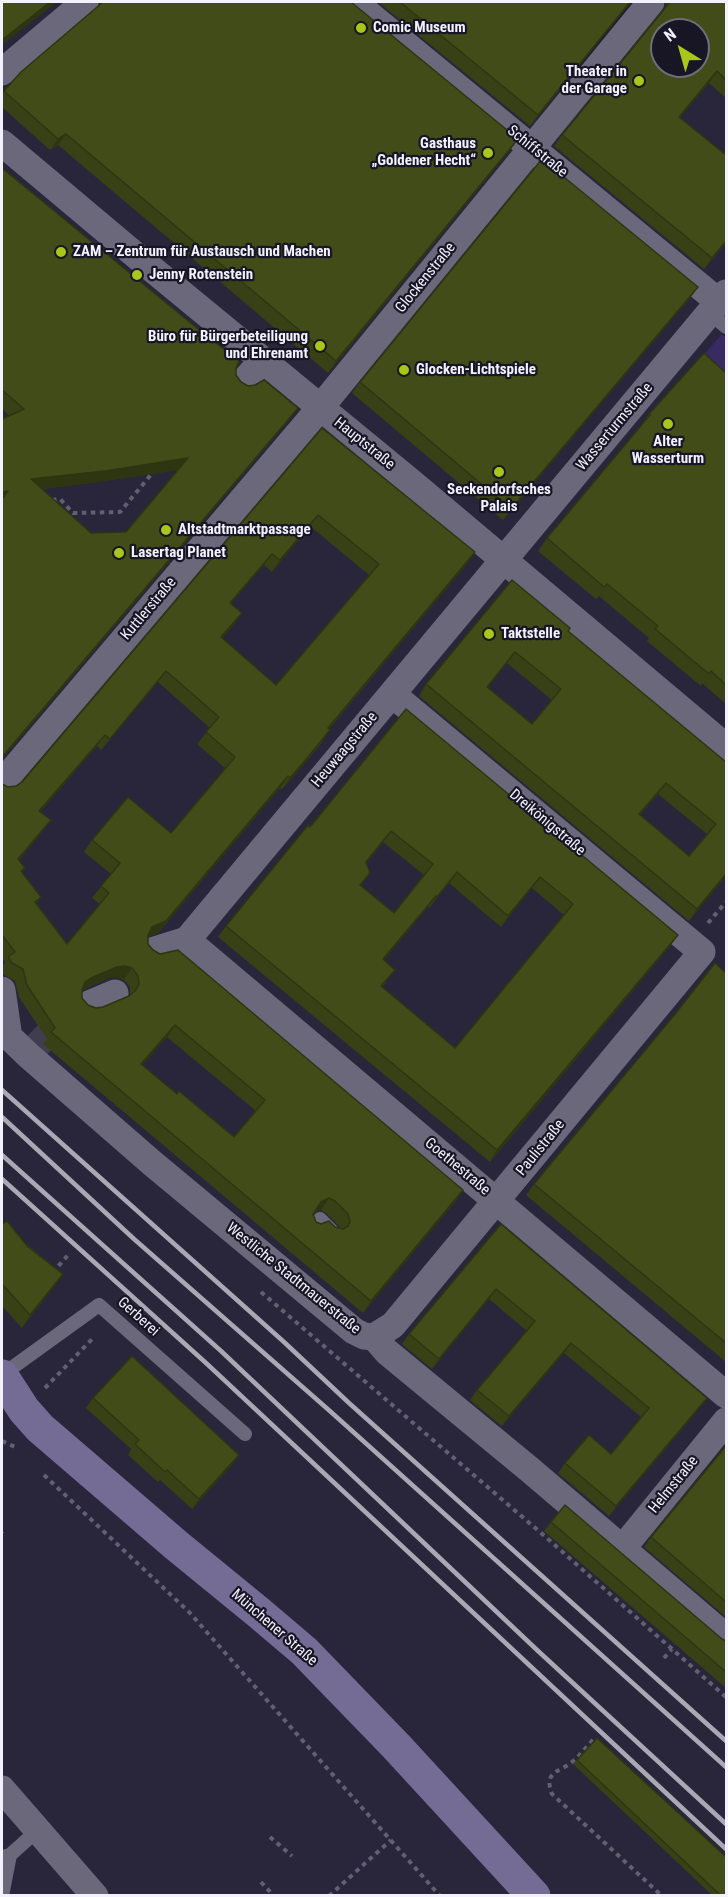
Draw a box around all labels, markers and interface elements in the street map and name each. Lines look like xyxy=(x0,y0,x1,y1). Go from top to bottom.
north arrow xyxy=(650,18,710,78)
place label: Comic Museum xyxy=(373,19,466,37)
marker: Comic Museum xyxy=(354,21,368,35)
text: N xyxy=(660,24,680,45)
place label: Theater in der Garage xyxy=(562,63,627,98)
marker: Theater in der Garage xyxy=(632,74,646,88)
street label: Schiffstraße xyxy=(503,122,571,182)
place label: Gasthaus „Goldener Hecht“ xyxy=(372,135,476,170)
marker: Gasthaus „Goldener Hecht“ xyxy=(481,146,495,160)
street label: Glockenstraße xyxy=(392,239,460,317)
place label: ZAM – Zentrum für Austausch und Machen xyxy=(73,243,331,261)
marker: ZAM – Zentrum für Austausch und Machen xyxy=(54,245,68,259)
place label: Jenny Rotenstein xyxy=(149,266,253,284)
marker: Jenny Rotenstein xyxy=(130,268,144,282)
place label: Büro für Bürgerbeteiligung und Ehrenamt xyxy=(148,328,308,363)
marker: Büro für Bürgerbeteiligung und Ehrenamt xyxy=(313,339,327,353)
place label: Glocken-Lichtspiele xyxy=(416,361,536,379)
marker: Glocken-Lichtspiele xyxy=(397,363,411,377)
street label: Wasserturmstraße xyxy=(573,379,657,475)
street label: Hauptstraße xyxy=(330,414,398,474)
marker: Alter Wasserturm xyxy=(661,417,675,431)
place label: Alter Wasserturm xyxy=(632,433,704,468)
marker: Seckendorfsches Palais xyxy=(492,465,506,479)
place label: Seckendorfsches Palais xyxy=(447,481,551,516)
place label: Altstadtmarktpassage xyxy=(178,521,311,539)
marker: Altstadtmarktpassage xyxy=(159,523,173,537)
place label: Lasertag Planet xyxy=(131,544,226,562)
marker: Lasertag Planet xyxy=(112,546,126,560)
street label: Kuttlerstraße xyxy=(117,574,181,644)
place label: Taktstelle xyxy=(501,625,560,643)
marker: Taktstelle xyxy=(482,627,496,641)
street label: Heuwaagstraße xyxy=(308,709,382,791)
street label: Dreikönigstraße xyxy=(505,786,589,860)
street label: Paulistraße xyxy=(513,1116,569,1180)
street label: Goethestraße xyxy=(421,1134,493,1200)
street label: Westliche Stadtmauerstraße xyxy=(222,1219,364,1339)
street label: Gerberei xyxy=(113,1294,163,1340)
street label: Helmstraße xyxy=(645,1453,703,1517)
street label: Münchener Straße xyxy=(227,1586,321,1670)

